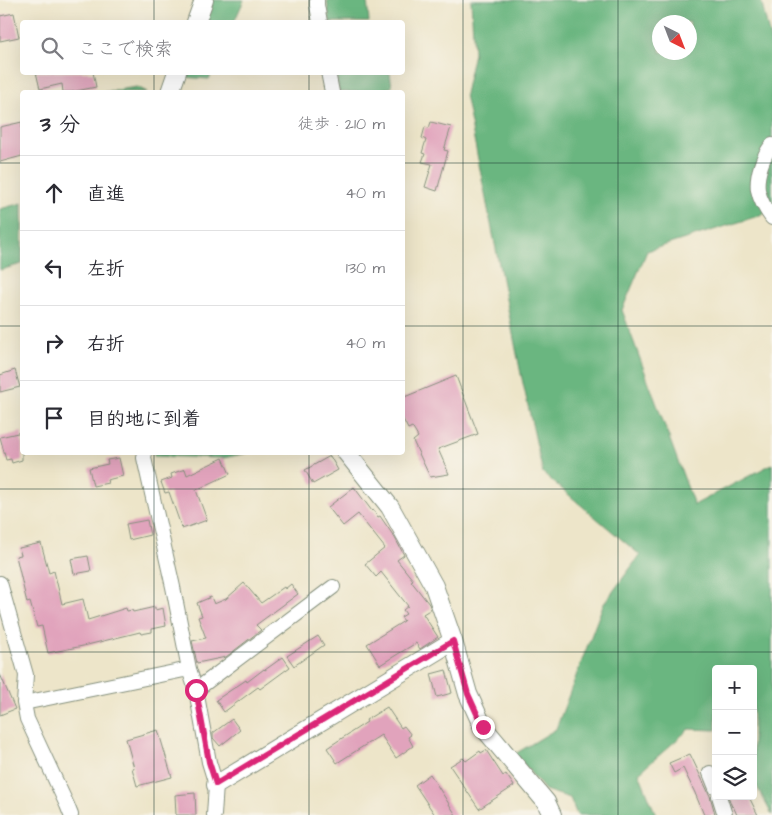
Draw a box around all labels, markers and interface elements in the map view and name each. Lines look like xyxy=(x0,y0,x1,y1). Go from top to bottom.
north arrow xyxy=(652,15,697,60)
search box xyxy=(20,20,405,75)
icon: search xyxy=(38,34,66,62)
text: ここで検索 xyxy=(78,36,173,63)
text: 3 分 xyxy=(40,110,80,139)
text: 徒歩 · 210 m xyxy=(298,113,385,135)
icon: ahead xyxy=(40,179,68,207)
text: 直進 xyxy=(87,181,125,208)
text: 40 m xyxy=(345,182,385,204)
icon: left xyxy=(40,254,68,282)
text: 左折 xyxy=(87,256,125,283)
text: 130 m xyxy=(346,257,385,279)
icon: right xyxy=(40,329,68,357)
text: 右折 xyxy=(87,331,125,358)
text: 40 m xyxy=(345,332,385,354)
icon: arrive xyxy=(40,404,68,432)
text: 目的地に到着 xyxy=(87,406,201,433)
map controls xyxy=(712,665,757,800)
button: + xyxy=(712,665,757,710)
route start xyxy=(185,679,208,702)
button: − xyxy=(712,710,757,755)
route end xyxy=(472,716,495,739)
button: layers xyxy=(712,755,757,800)

